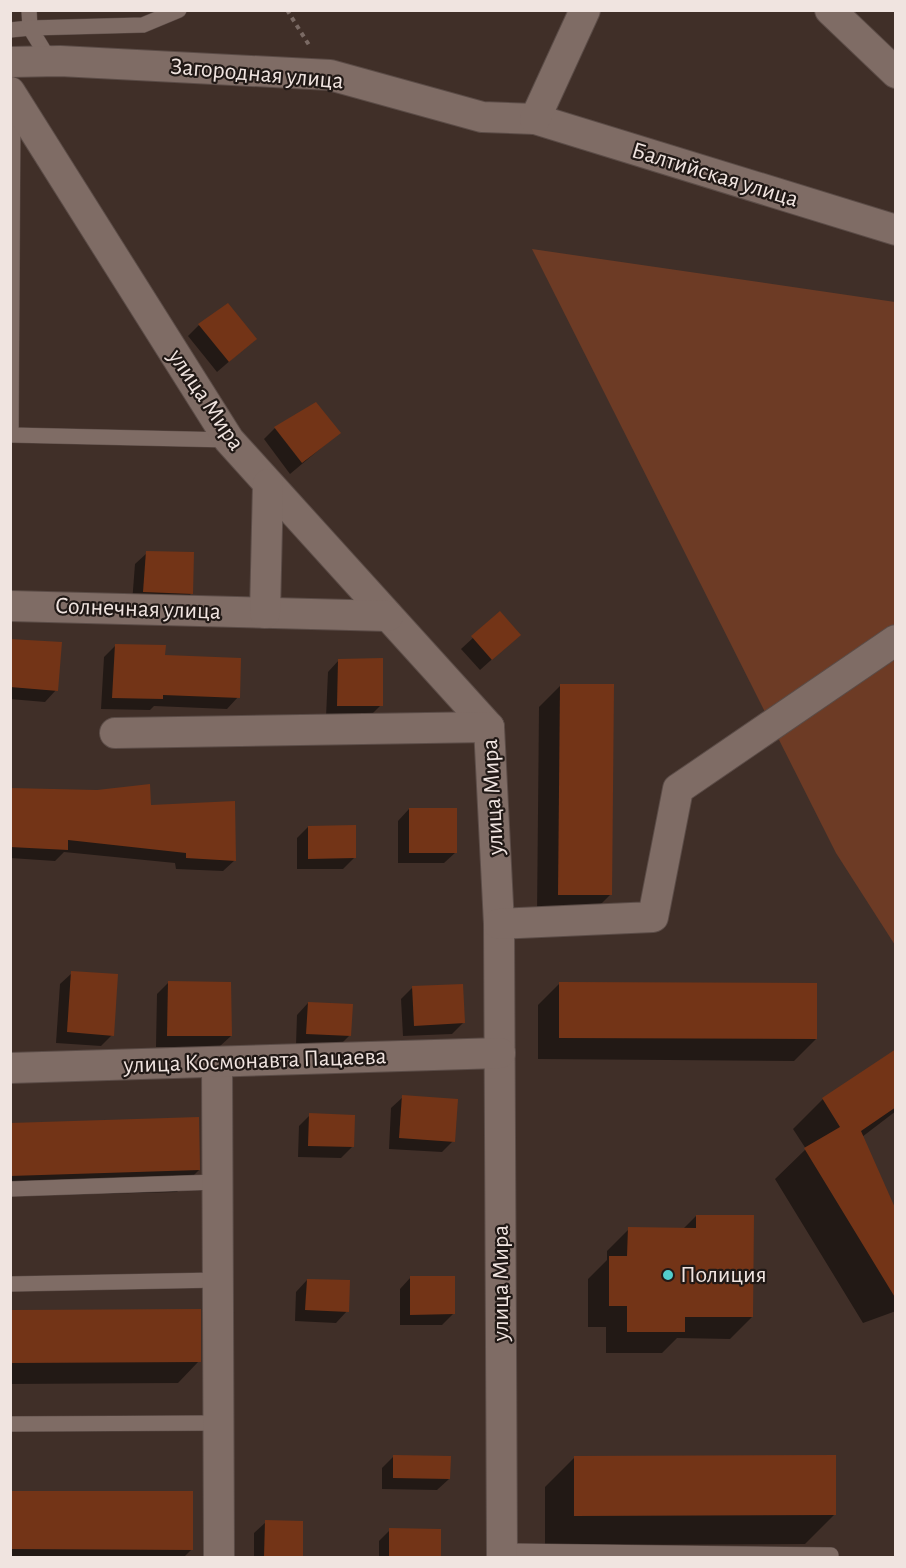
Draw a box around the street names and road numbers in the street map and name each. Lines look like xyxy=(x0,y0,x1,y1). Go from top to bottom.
street label: Загородная улица xyxy=(169,54,345,94)
street label: Балтийская улица xyxy=(629,138,801,212)
street label: улица Мира xyxy=(163,344,249,455)
street label: Солнечная улица xyxy=(55,594,221,624)
street label: улица Мира xyxy=(478,738,508,857)
street label: улица Космонавта Пацаева xyxy=(122,1044,387,1078)
street label: улица Мира xyxy=(489,1225,513,1342)

